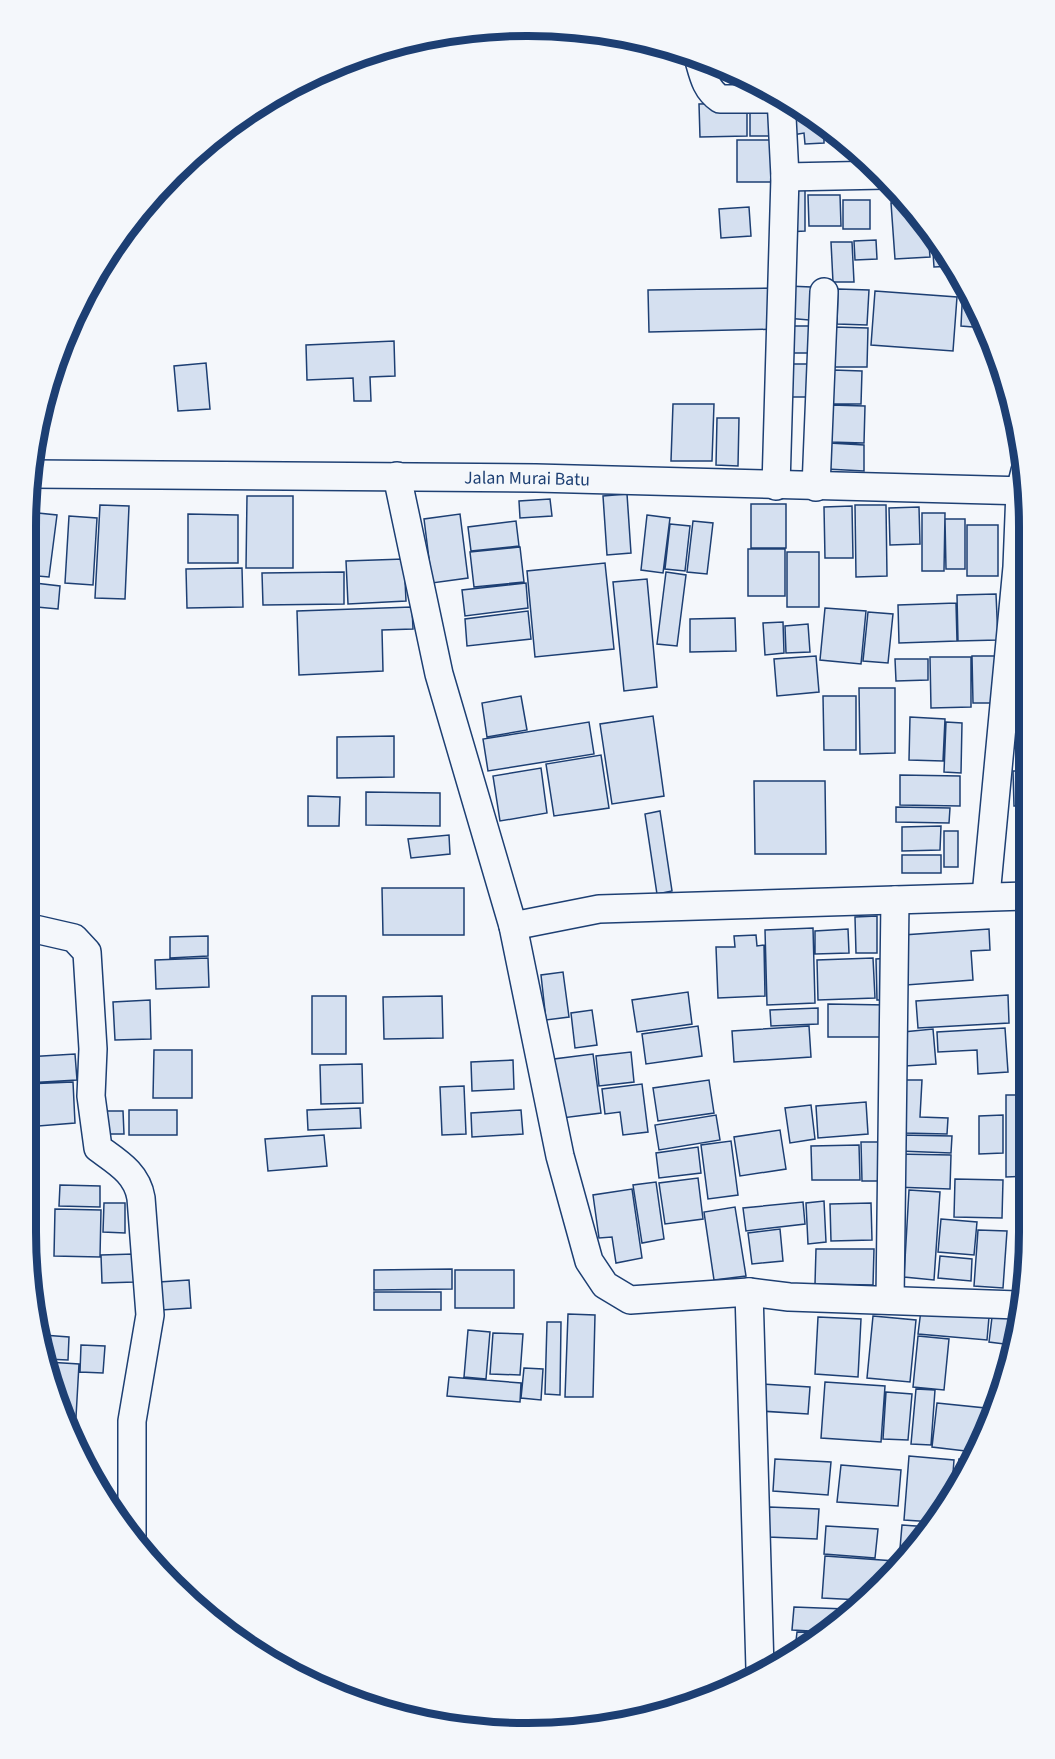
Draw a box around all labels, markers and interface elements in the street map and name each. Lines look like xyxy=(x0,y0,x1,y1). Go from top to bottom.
street label: Jalan Murai Batu xyxy=(464,465,590,492)

